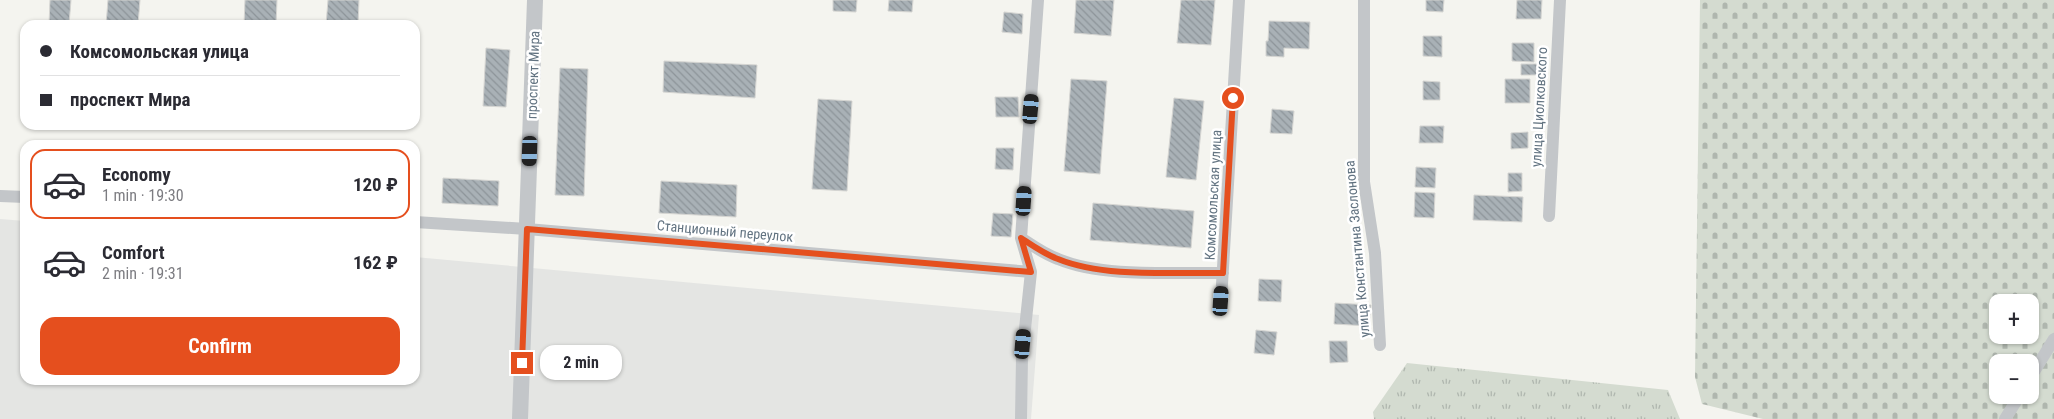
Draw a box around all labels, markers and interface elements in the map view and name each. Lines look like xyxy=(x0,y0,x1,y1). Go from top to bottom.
street label: проспект Мира xyxy=(523,31,543,119)
text: Комсомольская улица xyxy=(70,40,249,63)
street label: улица Циолковского xyxy=(1528,47,1550,167)
route start xyxy=(1222,87,1244,109)
text: проспект Мира xyxy=(70,88,191,111)
car xyxy=(1022,93,1039,125)
street label: Комсомольская улица xyxy=(1202,129,1224,261)
car xyxy=(521,136,538,166)
street label: улица Константина Заслонова xyxy=(1341,160,1373,338)
icon: car xyxy=(42,162,87,207)
text: Economy xyxy=(102,163,171,186)
text: 120 ₽ xyxy=(353,173,398,196)
text: 1 min · 19:30 xyxy=(102,186,184,205)
car xyxy=(1015,186,1032,216)
street label: Станционный переулок xyxy=(656,217,794,245)
icon: car xyxy=(42,240,87,285)
text: Comfort xyxy=(102,241,165,264)
text: 162 ₽ xyxy=(353,251,398,274)
text: 2 min · 19:31 xyxy=(102,264,184,283)
car xyxy=(1212,286,1229,316)
map controls xyxy=(1989,294,2039,404)
button: + xyxy=(1989,294,2039,344)
button: Confirm xyxy=(40,317,400,375)
car xyxy=(1014,328,1031,360)
callout: 2 min xyxy=(540,346,622,380)
route end xyxy=(511,352,533,374)
text: 2 min xyxy=(563,353,599,372)
button: − xyxy=(1989,354,2039,404)

